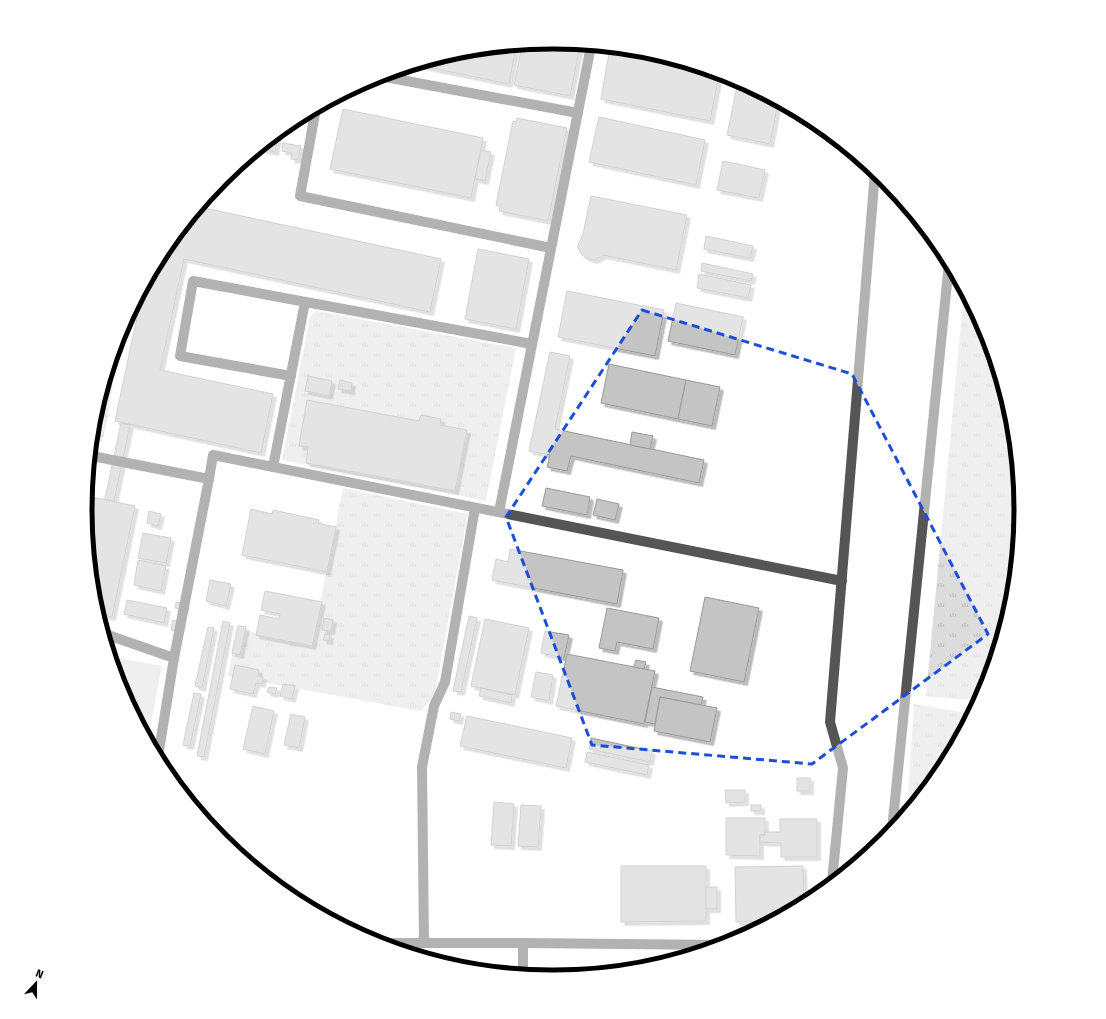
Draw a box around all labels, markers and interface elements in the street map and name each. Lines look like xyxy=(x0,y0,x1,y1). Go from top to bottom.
north arrow xyxy=(16,963,56,1003)
text: N xyxy=(34,967,45,982)

